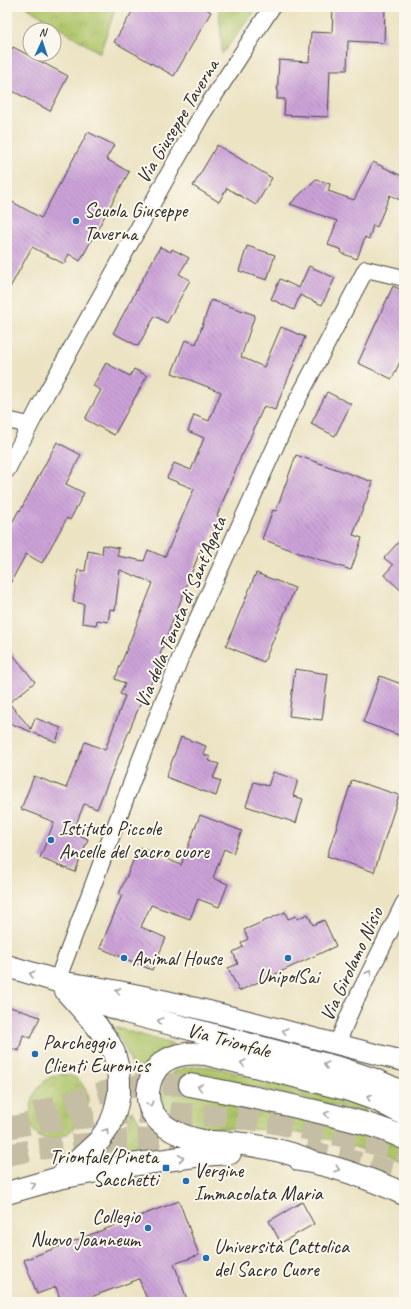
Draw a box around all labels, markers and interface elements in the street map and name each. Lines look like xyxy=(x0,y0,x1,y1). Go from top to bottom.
north arrow xyxy=(22,22,62,62)
text: N xyxy=(39,25,48,39)
street label: Via Giuseppe Taverna xyxy=(131,53,225,188)
place label: Scuola Giuseppe Taverna xyxy=(84,198,189,246)
marker: Scuola Giuseppe Taverna xyxy=(71,216,81,226)
street label: Via della Tenuta di Sant'Agata xyxy=(129,511,233,711)
place label: Istituto Piccole Ancelle del sacro cuore xyxy=(59,816,210,864)
marker: Istituto Piccole Ancelle del sacro cuore xyxy=(46,835,56,845)
street label: Via Girolamo Nisio xyxy=(314,903,389,1025)
place label: Animal House xyxy=(132,946,224,971)
marker: Animal House xyxy=(119,953,129,963)
marker: UnipolSai xyxy=(283,953,293,963)
place label: UnipolSai xyxy=(257,964,321,989)
one-way arrow xyxy=(28,970,35,979)
one-way arrow xyxy=(364,970,372,978)
one-way arrow xyxy=(115,987,121,995)
street label: Via Trionfale xyxy=(184,1017,275,1064)
one-way arrow xyxy=(157,1018,163,1026)
one-way arrow xyxy=(282,1027,289,1036)
place label: Parcheggio Clienti Euronics xyxy=(43,1030,152,1078)
marker: Parcheggio Clienti Euronics xyxy=(30,1049,40,1059)
one-way arrow xyxy=(240,1059,247,1067)
one-way arrow xyxy=(323,1061,330,1070)
one-way arrow xyxy=(197,1083,203,1092)
one-way arrow xyxy=(365,1094,372,1102)
one-way arrow xyxy=(145,1100,154,1107)
one-way arrow xyxy=(324,1110,330,1118)
one-way arrow xyxy=(102,1128,109,1135)
place label: Trionfale/Pineta Sacchetti xyxy=(49,1144,160,1192)
one-way arrow xyxy=(178,1154,184,1163)
place label: Vergine Immacolata Maria xyxy=(194,1158,324,1206)
marker: Trionfale/Pineta Sacchetti xyxy=(161,1163,171,1173)
one-way arrow xyxy=(333,1164,340,1172)
marker: Vergine Immacolata Maria xyxy=(181,1176,191,1186)
one-way arrow xyxy=(30,1181,36,1189)
place label: Collegio Nuovo Joanneum xyxy=(31,1204,142,1252)
marker: Collegio Nuovo Joanneum xyxy=(143,1223,153,1233)
place label: Università Cattolica del Sacro Cuore xyxy=(214,1234,350,1282)
marker: Università Cattolica del Sacro Cuore xyxy=(201,1253,211,1263)

